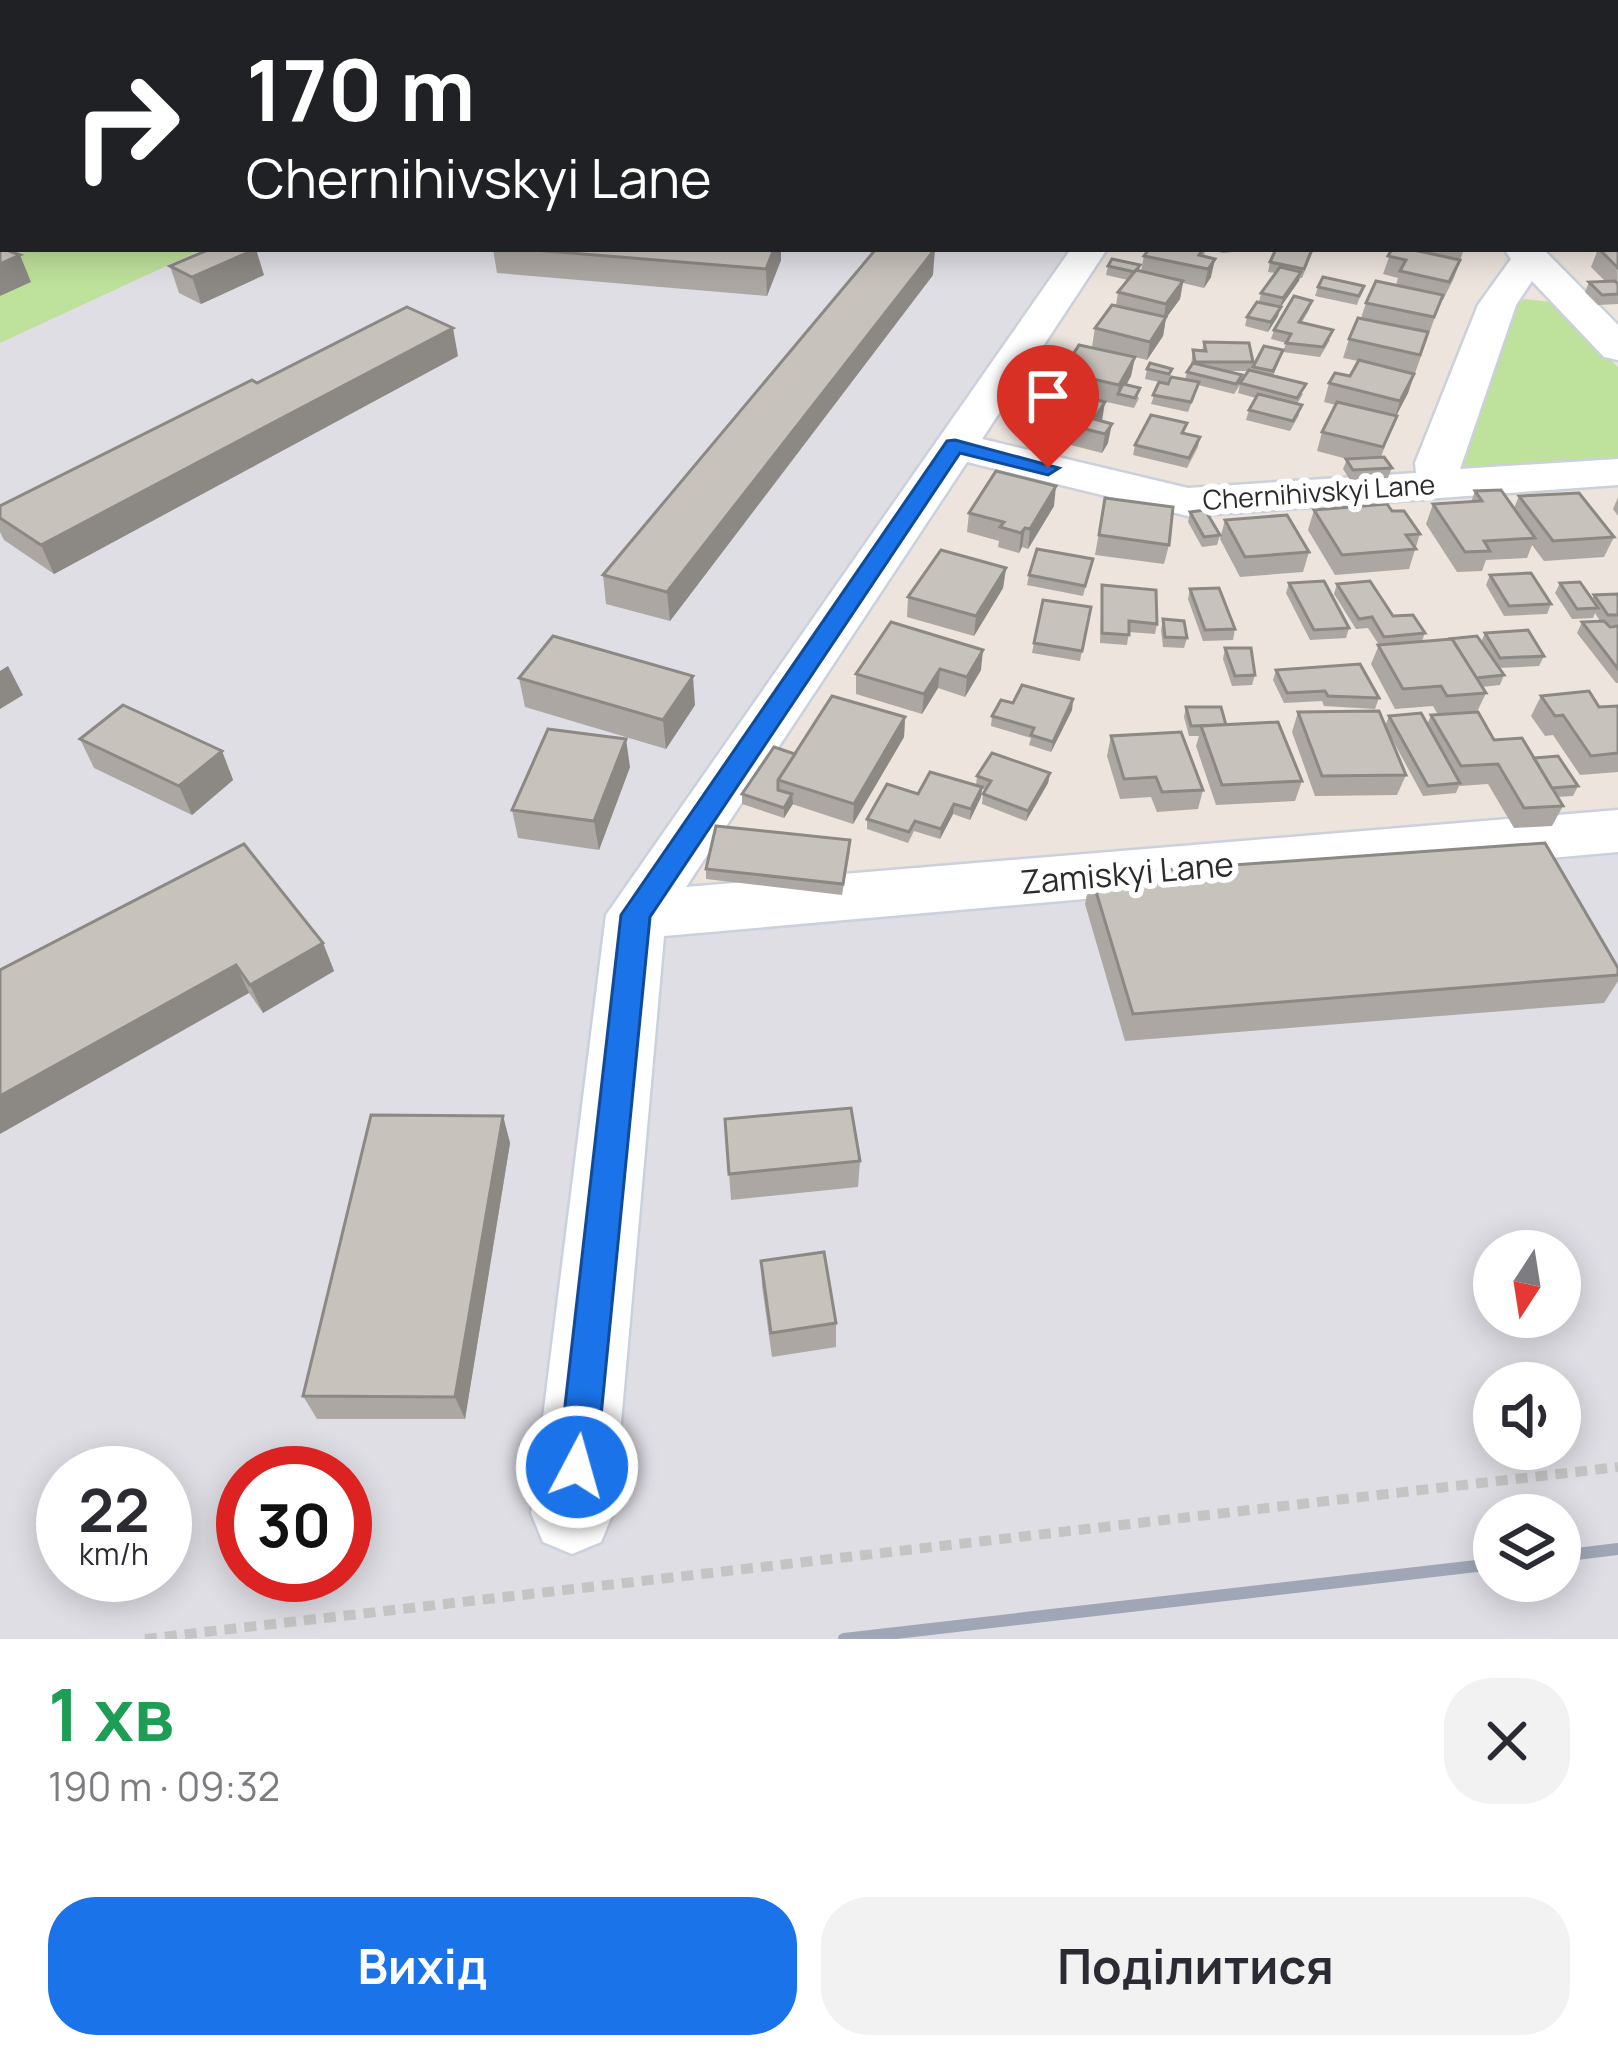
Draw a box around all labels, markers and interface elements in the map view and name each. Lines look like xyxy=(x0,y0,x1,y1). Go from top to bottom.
text: 170 m xyxy=(246,31,475,146)
icon: right xyxy=(48,48,204,204)
text: Chernihivskyi Lane xyxy=(246,140,712,214)
pin xyxy=(997,345,1099,468)
icon: arrive xyxy=(1015,363,1081,429)
street label: Chernihivskyi Lane xyxy=(1202,465,1436,518)
street label: Zamiskyi Lane xyxy=(1019,841,1235,904)
north arrow xyxy=(1473,1230,1581,1338)
map controls xyxy=(1473,1230,1581,1602)
button: sound xyxy=(1473,1362,1581,1470)
position arrow xyxy=(514,1404,640,1530)
speed limit sign: 30 xyxy=(216,1446,372,1602)
text: 22 xyxy=(78,1468,150,1550)
button: layers xyxy=(1473,1494,1581,1602)
text: km/h xyxy=(79,1533,149,1574)
text: 1 хв xyxy=(48,1664,174,1763)
button: close xyxy=(1444,1678,1570,1804)
text: 190 m · 09:32 xyxy=(48,1759,280,1813)
button: Вихід xyxy=(48,1897,797,2035)
button: Поділитися xyxy=(821,1897,1570,2035)

